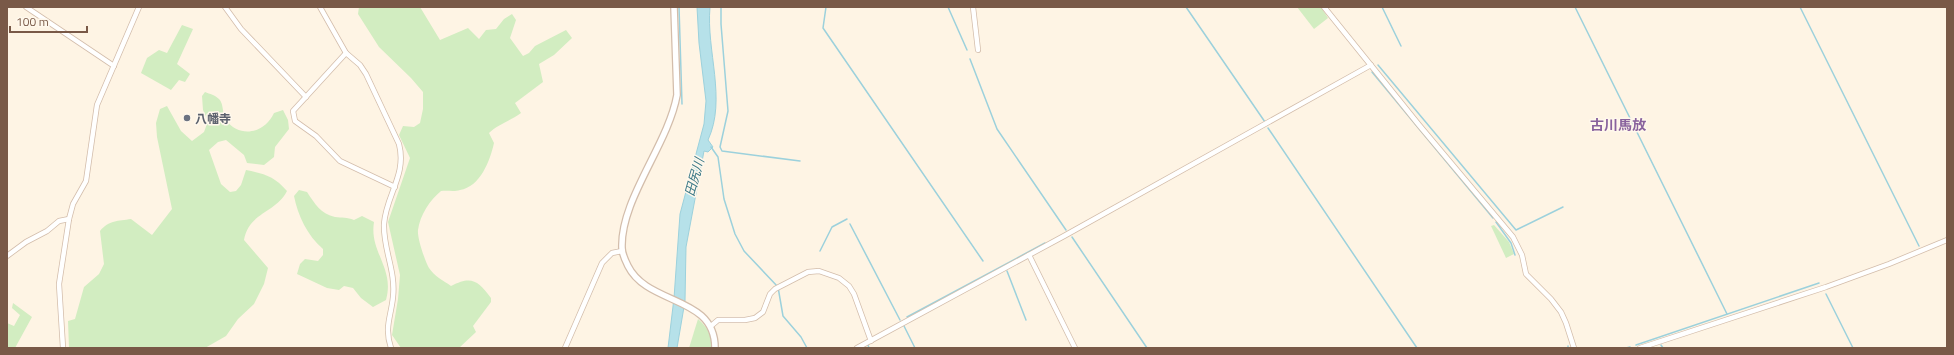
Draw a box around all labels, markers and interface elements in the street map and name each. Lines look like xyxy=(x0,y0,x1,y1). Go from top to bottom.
scale bar xyxy=(10,8,87,34)
text: 100 m xyxy=(16,12,49,31)
place label: 八幡寺 xyxy=(195,109,231,128)
marker: 八幡寺 xyxy=(182,113,192,123)
district label: 古川馬放 xyxy=(1590,114,1647,135)
water label: 田尻川 xyxy=(679,154,710,199)

